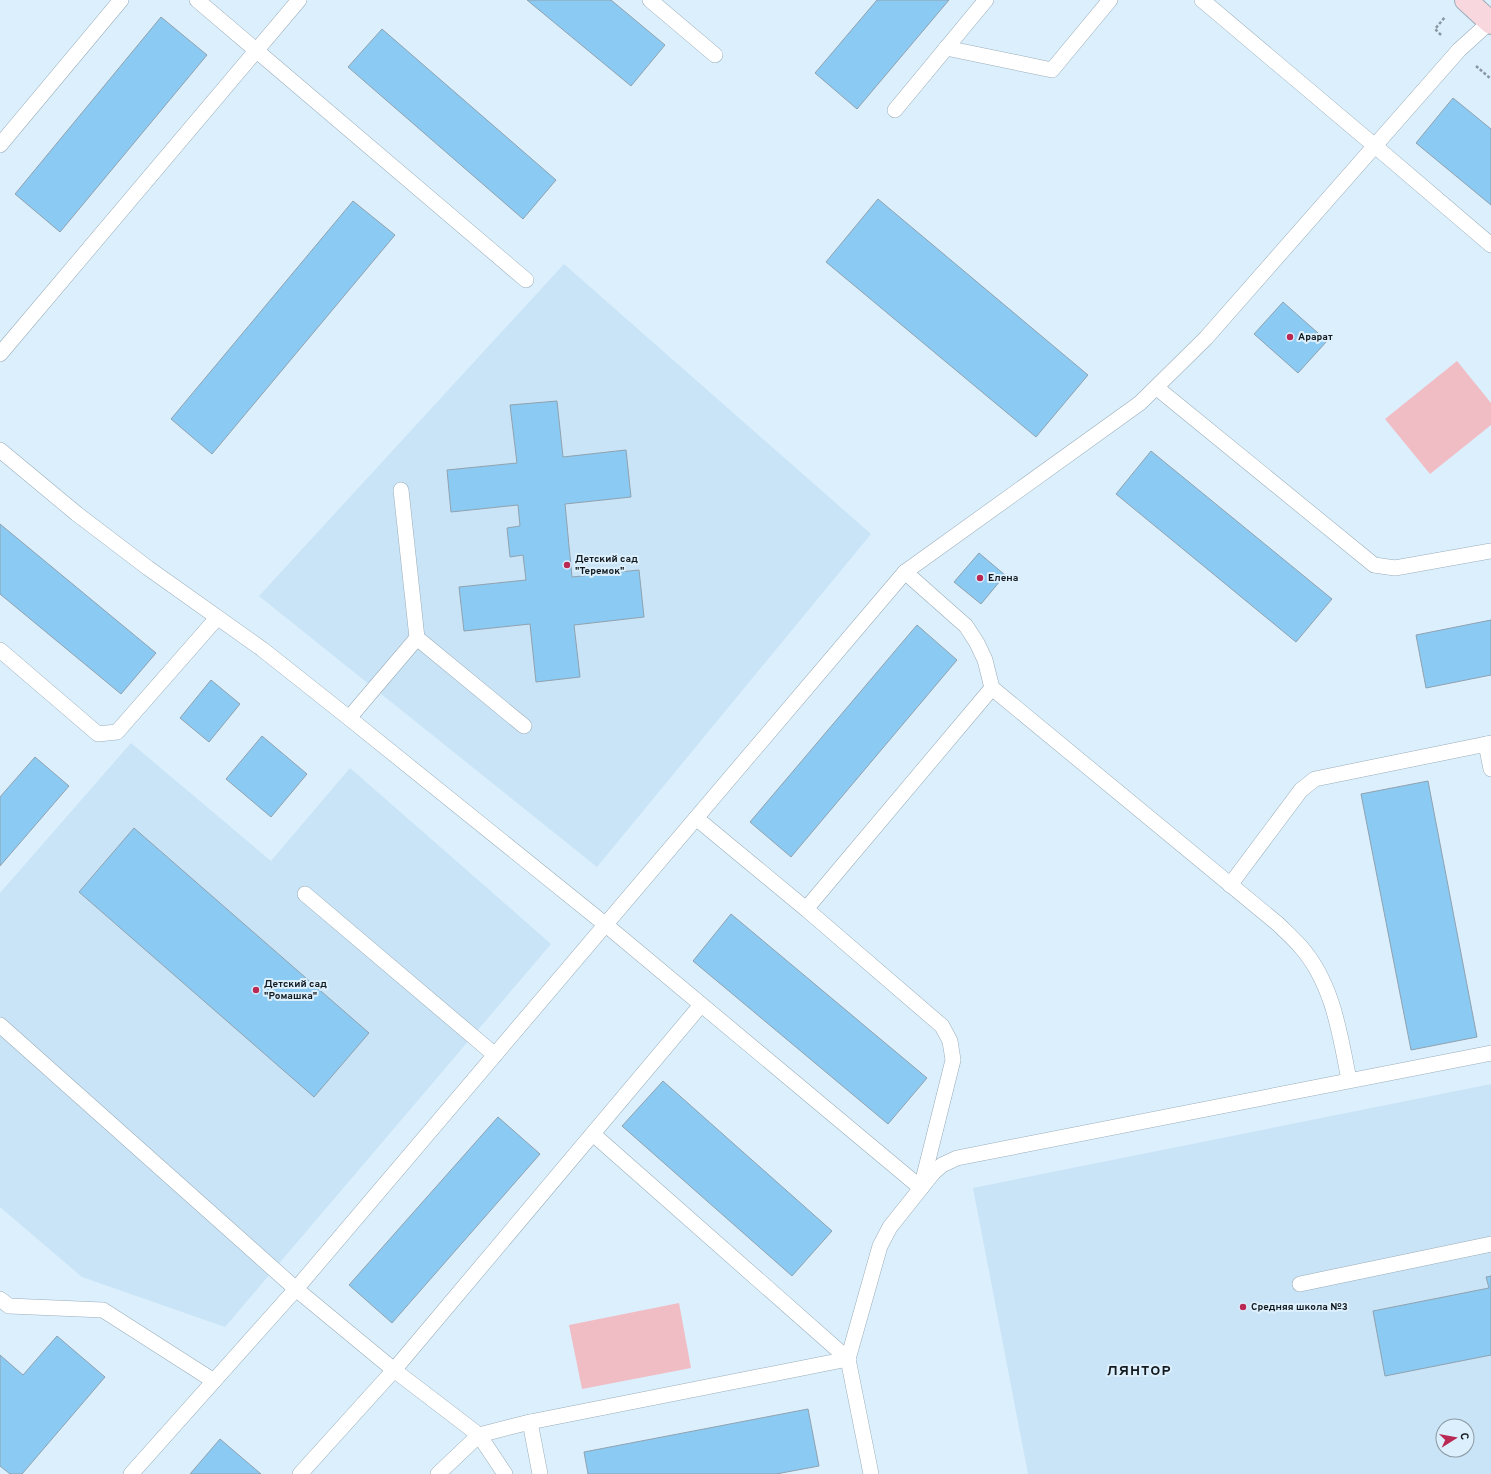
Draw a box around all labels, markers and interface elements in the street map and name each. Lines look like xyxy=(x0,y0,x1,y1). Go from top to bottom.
place label: Арарат xyxy=(1298,331,1333,344)
marker: Арарат xyxy=(1285,332,1295,342)
place label: Детский сад "Теремок" xyxy=(575,553,638,578)
marker: Детский сад "Теремок" xyxy=(562,560,572,570)
place label: Елена xyxy=(988,572,1018,585)
marker: Елена xyxy=(975,573,985,583)
place label: Детский сад "Ромашка" xyxy=(264,978,327,1003)
marker: Детский сад "Ромашка" xyxy=(251,985,261,995)
place label: Средняя школа №3 xyxy=(1251,1301,1348,1314)
marker: Средняя школа №3 xyxy=(1238,1302,1248,1312)
district label: ЛЯНТОР xyxy=(1107,1363,1171,1380)
north arrow xyxy=(1435,1418,1475,1458)
text: С xyxy=(1456,1431,1471,1441)

